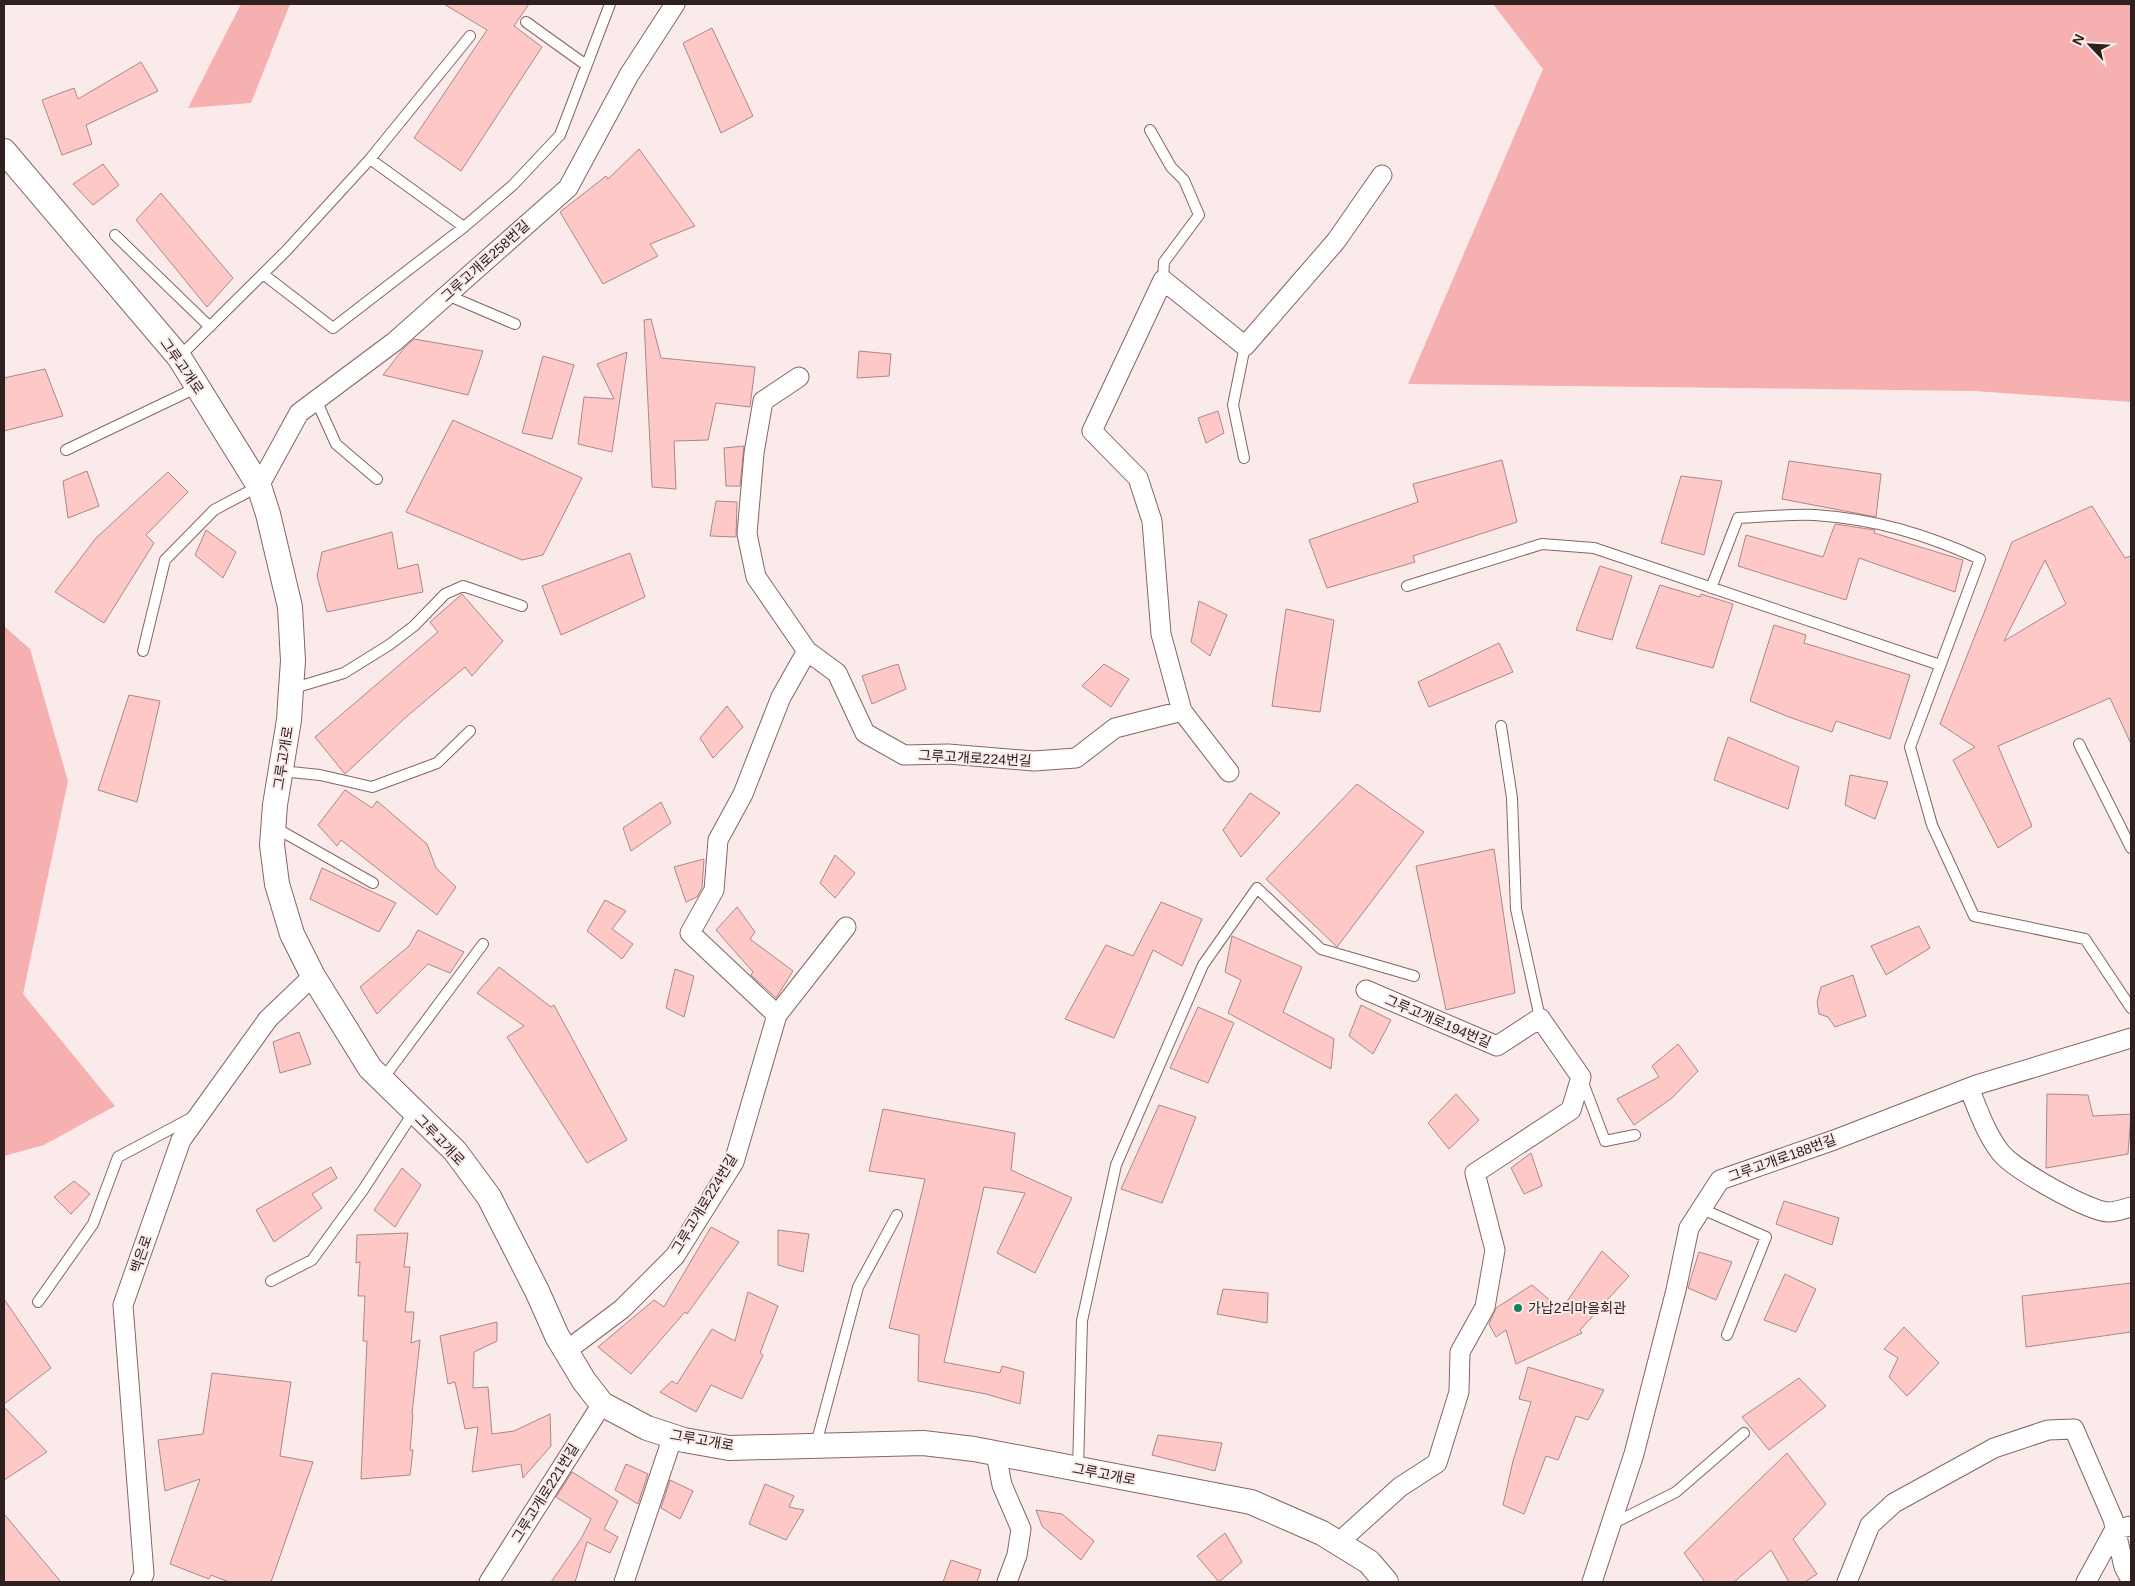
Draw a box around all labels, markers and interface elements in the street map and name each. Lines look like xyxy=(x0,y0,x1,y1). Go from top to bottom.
north arrow xyxy=(2065,20,2115,70)
text: N xyxy=(2069,32,2088,47)
street label: 그루고개로258번길 xyxy=(437,217,533,305)
street label: 그루고개로 xyxy=(157,335,207,397)
street label: 그루고개로 xyxy=(270,725,296,791)
street label: 그루고개로224번길 xyxy=(918,747,1032,769)
street label: 그루고개로194번길 xyxy=(1383,991,1493,1051)
street label: 그루고개로 xyxy=(412,1111,468,1169)
street label: 그루고개로188번길 xyxy=(1726,1131,1838,1185)
street label: 그루고개로224번길 xyxy=(668,1151,740,1257)
street label: 백은로 xyxy=(127,1233,155,1275)
place label: 가납2리마을회관 xyxy=(1528,1300,1626,1316)
marker: 가납2리마을회관 xyxy=(1512,1302,1524,1314)
street label: 그루고개로 xyxy=(669,1427,735,1453)
street label: 그루고개로221번길 xyxy=(508,1441,582,1545)
street label: 그루고개로 xyxy=(1071,1460,1137,1488)

